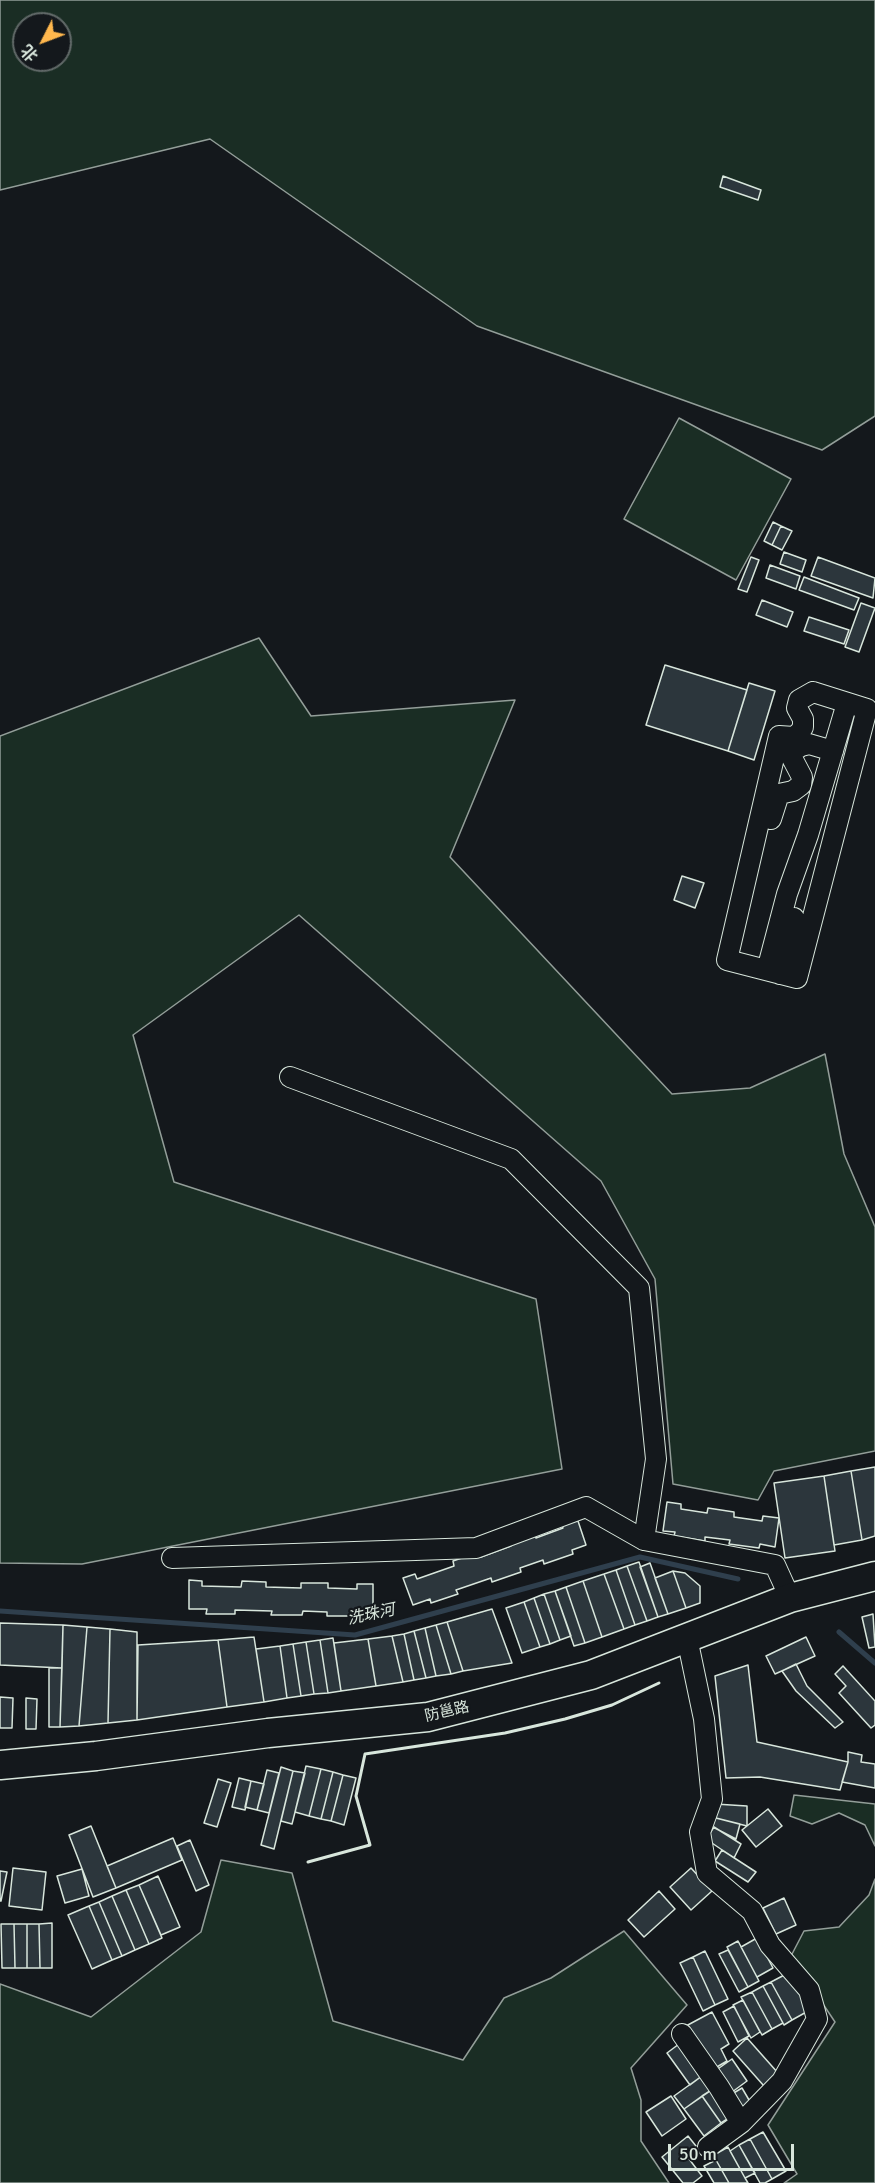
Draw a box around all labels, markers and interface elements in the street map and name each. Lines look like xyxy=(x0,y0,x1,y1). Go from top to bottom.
north arrow xyxy=(12,12,72,72)
text: 北 xyxy=(17,40,43,65)
water label: 洗珠河 xyxy=(346,1601,396,1629)
street label: 防邕路 xyxy=(423,1698,471,1726)
scale bar xyxy=(671,2132,797,2170)
text: 50 m xyxy=(679,2143,717,2165)

